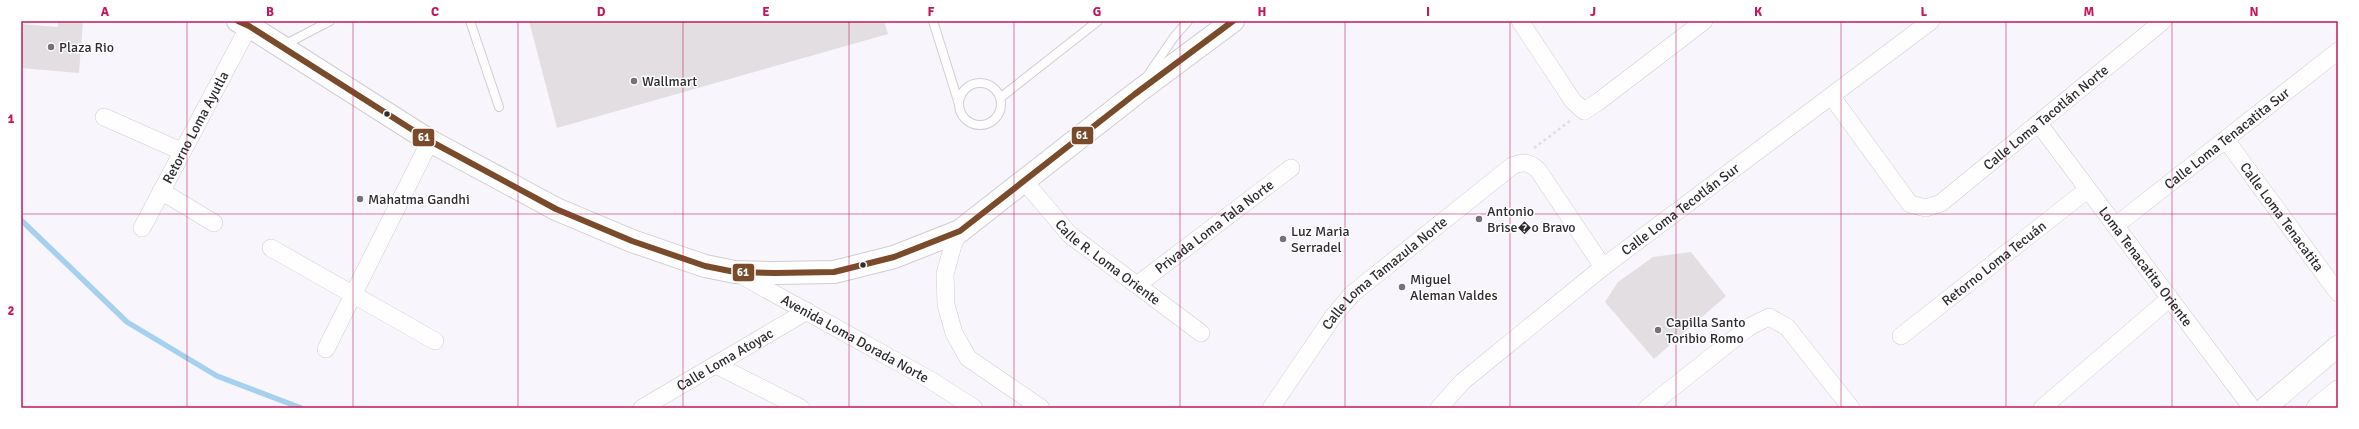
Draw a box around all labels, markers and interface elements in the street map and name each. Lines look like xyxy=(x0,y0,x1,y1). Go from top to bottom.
text: A xyxy=(101,4,110,20)
text: B xyxy=(266,4,274,20)
text: C xyxy=(431,4,439,20)
text: D xyxy=(597,4,606,20)
text: E xyxy=(762,4,770,20)
text: F xyxy=(928,4,935,20)
text: G xyxy=(1093,4,1101,20)
text: H xyxy=(1258,4,1266,20)
text: I xyxy=(1426,4,1430,20)
text: J xyxy=(1590,4,1596,20)
text: K xyxy=(1754,4,1762,20)
text: L xyxy=(1921,4,1928,20)
text: M xyxy=(2084,4,2095,20)
text: N xyxy=(2249,4,2259,20)
place label: Plaza Rio xyxy=(59,39,114,56)
marker: Plaza Rio xyxy=(46,42,56,52)
street label: Calle Loma Tacotlán Norte xyxy=(1980,61,2112,174)
street label: Retorno Loma Ayutla xyxy=(159,68,233,187)
place label: Wallmart xyxy=(642,73,697,90)
marker: Wallmart xyxy=(629,76,639,86)
street label: Calle Loma Tenacatita Sur xyxy=(2161,84,2294,193)
unlabelled marker xyxy=(382,109,392,119)
text: 1 xyxy=(7,111,15,127)
line badge: 61 xyxy=(1071,126,1094,145)
line badge: 61 xyxy=(412,128,435,147)
text: 61 xyxy=(1076,129,1088,142)
text: 61 xyxy=(418,131,430,144)
street label: Calle Loma Tecotlán Sur xyxy=(1618,159,1743,259)
street label: Calle Loma Tenacatita xyxy=(2236,159,2327,275)
street label: Privada Loma Tala Norte xyxy=(1152,176,1277,277)
place label: Mahatma Gandhi xyxy=(368,191,470,208)
marker: Mahatma Gandhi xyxy=(355,194,365,204)
place label: Antonio Brise�o Bravo xyxy=(1487,203,1576,236)
street label: Loma Tenacatita Oriente xyxy=(2095,203,2196,330)
street label: Calle Loma Tamazula Norte xyxy=(1319,213,1451,333)
marker: Antonio Brise�o Bravo xyxy=(1474,214,1484,224)
street label: Calle R. Loma Oriente xyxy=(1051,216,1164,309)
street label: Retorno Loma Tecuán xyxy=(1939,217,2050,310)
place label: Luz Maria Serradel xyxy=(1291,223,1350,256)
marker: Luz Maria Serradel xyxy=(1278,234,1288,244)
unlabelled marker xyxy=(858,260,868,270)
line badge: 61 xyxy=(732,263,755,282)
text: 61 xyxy=(737,266,749,279)
place label: Miguel Aleman Valdes xyxy=(1410,271,1498,304)
marker: Miguel Aleman Valdes xyxy=(1397,282,1407,292)
street label: Avenida Loma Dorada Norte xyxy=(778,291,932,387)
text: 2 xyxy=(7,303,15,319)
place label: Capilla Santo Toribio Romo xyxy=(1666,314,1746,347)
street label: Calle Loma Atoyac xyxy=(674,325,777,395)
marker: Capilla Santo Toribio Romo xyxy=(1653,325,1663,335)

